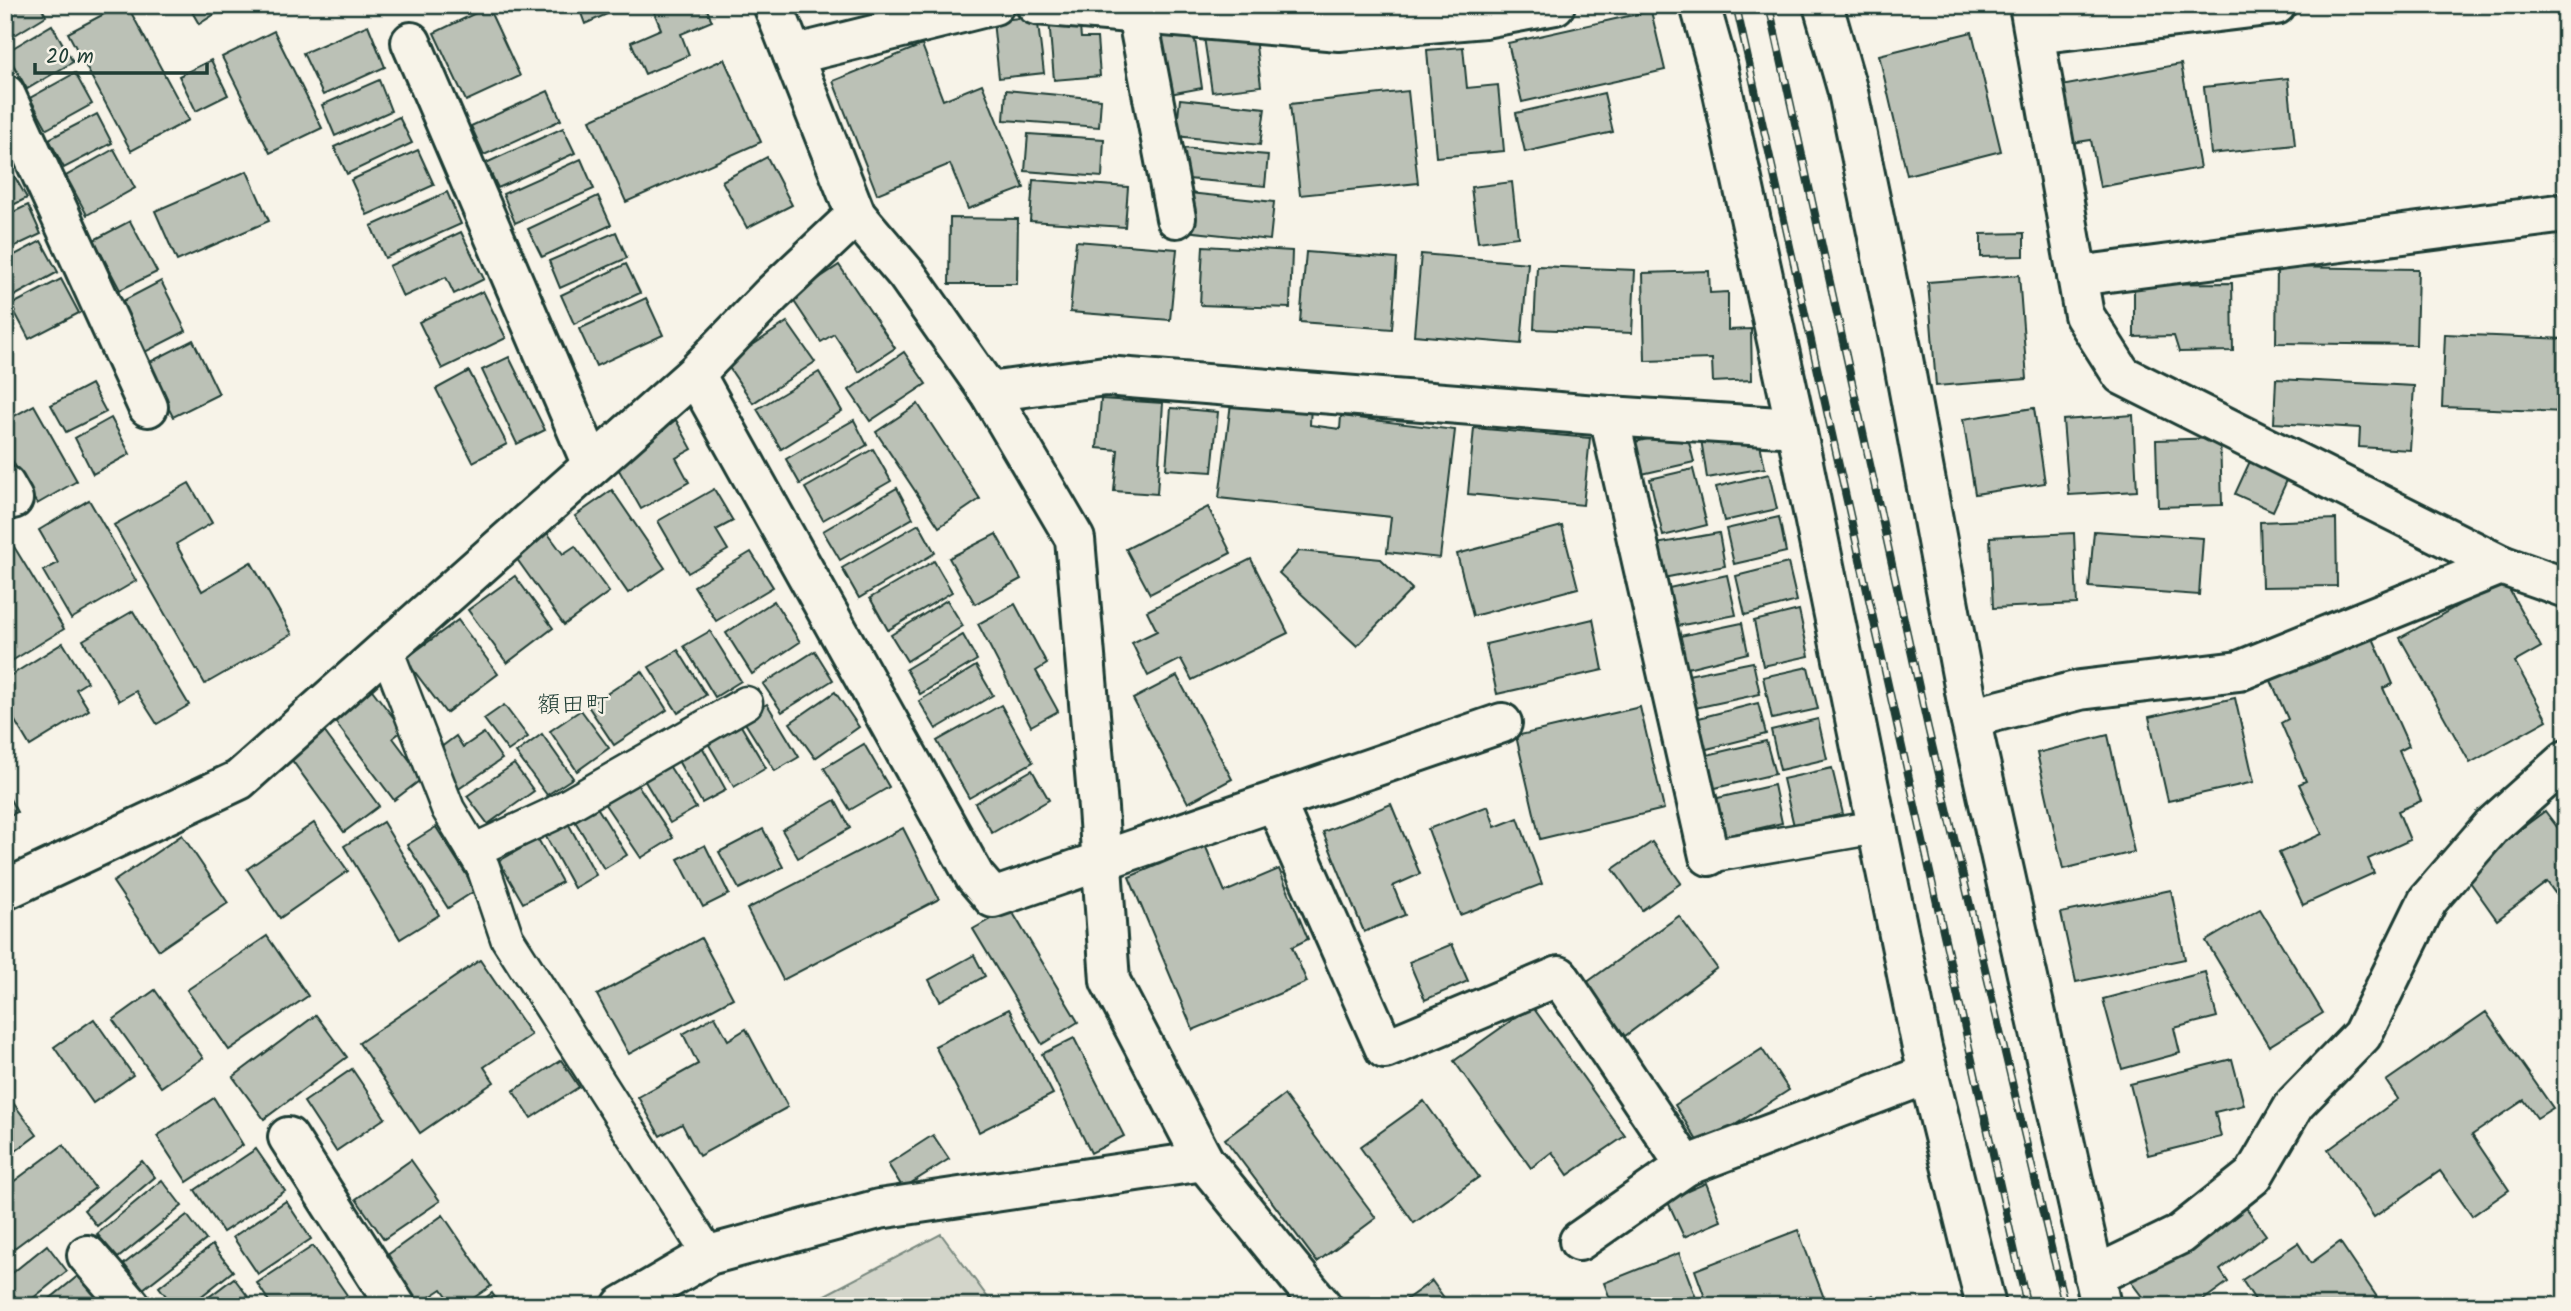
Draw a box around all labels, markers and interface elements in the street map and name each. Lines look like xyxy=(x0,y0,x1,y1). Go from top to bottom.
scale bar xyxy=(35,32,206,76)
text: 20 m xyxy=(46,41,94,74)
district label: 額田町 xyxy=(537,686,609,725)

